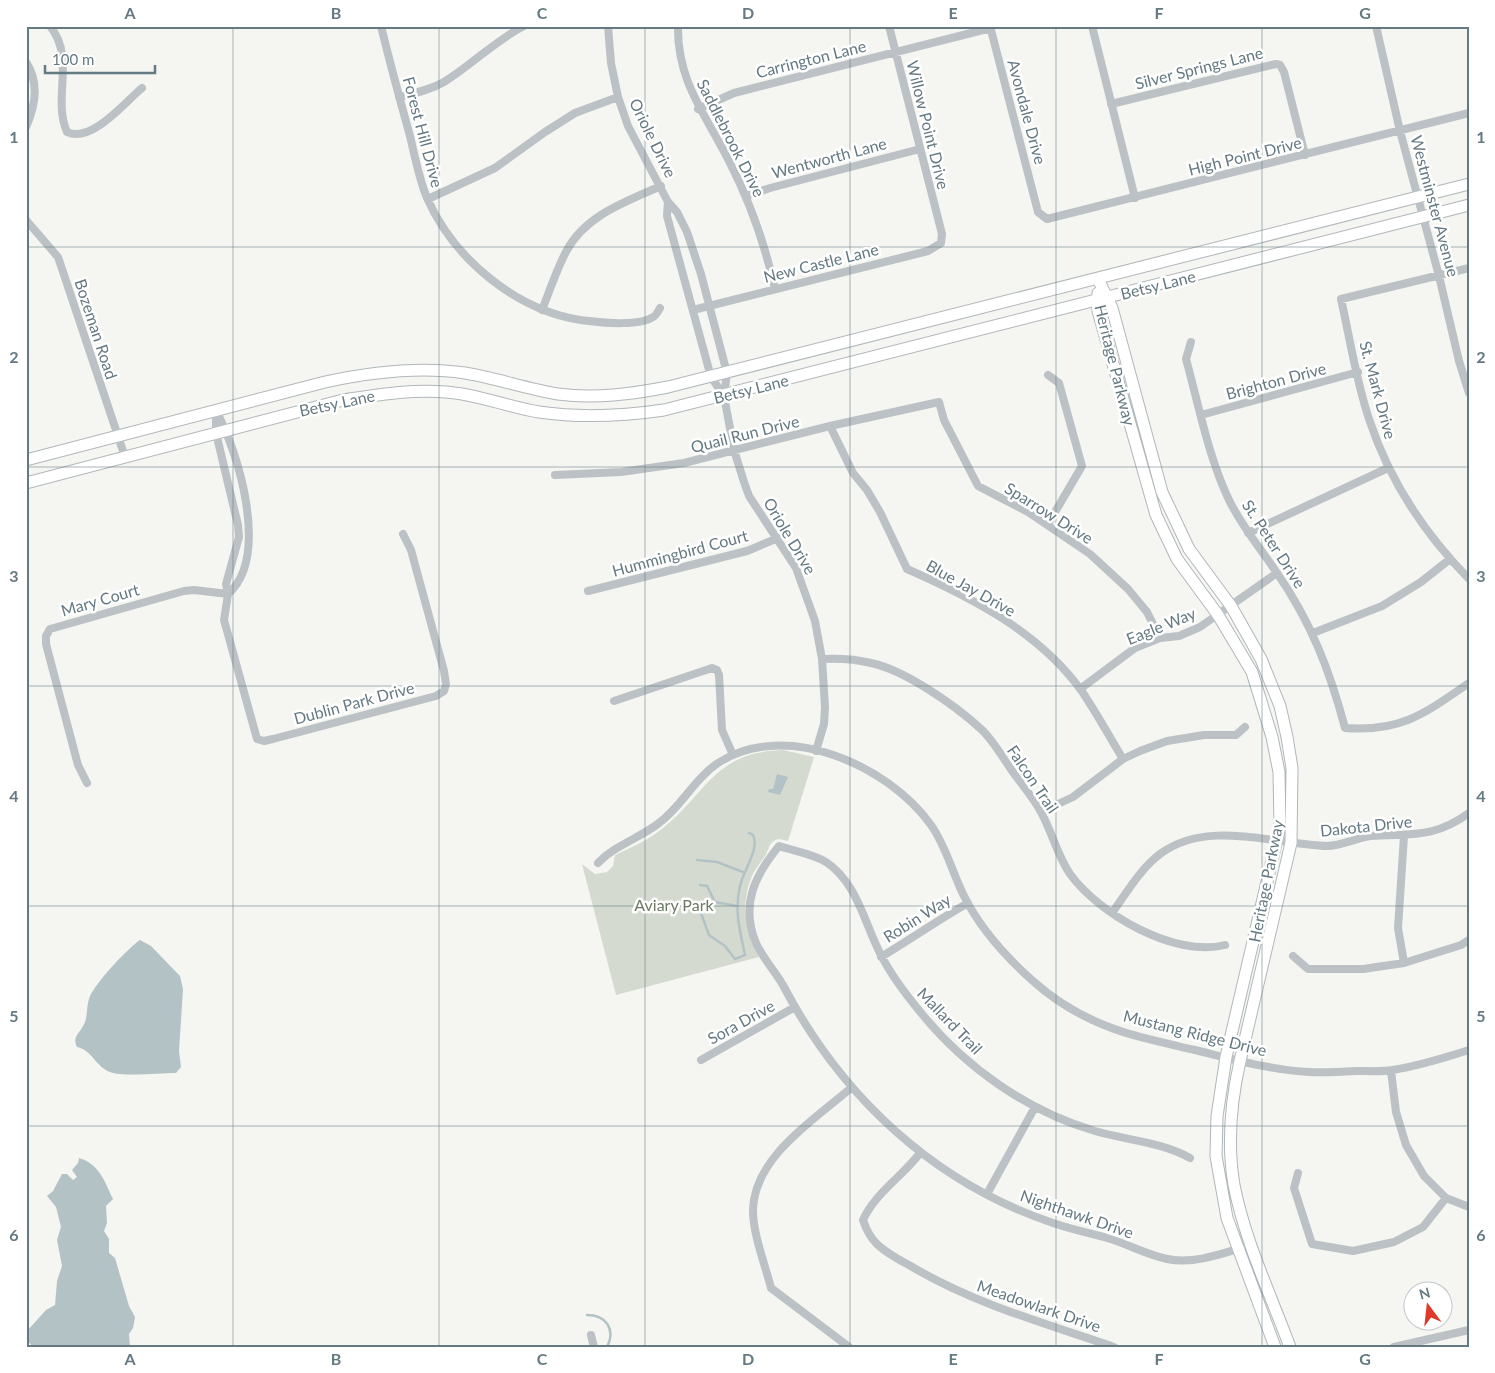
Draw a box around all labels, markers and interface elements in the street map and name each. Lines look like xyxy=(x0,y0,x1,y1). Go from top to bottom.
text: A xyxy=(123,3,136,22)
text: B xyxy=(331,3,341,22)
text: C xyxy=(537,3,548,22)
text: D xyxy=(742,3,754,22)
text: E xyxy=(948,3,958,22)
text: F xyxy=(1154,3,1164,22)
text: G xyxy=(1359,3,1371,22)
street label: Carrington Lane xyxy=(754,36,868,81)
scale bar xyxy=(45,42,155,74)
street label: Silver Springs Lane xyxy=(1133,42,1265,93)
text: 100 m xyxy=(52,50,94,68)
street label: Avondale Drive xyxy=(1004,57,1051,166)
street label: Willow Point Drive xyxy=(903,58,954,191)
street label: Forest Hill Drive xyxy=(400,74,447,189)
street label: Saddlebrook Drive xyxy=(694,76,769,200)
street label: Oriole Drive xyxy=(626,95,681,181)
text: 1 xyxy=(9,127,19,146)
text: 1 xyxy=(1476,127,1486,146)
street label: High Point Drive xyxy=(1186,132,1304,179)
street label: Wentworth Lane xyxy=(769,133,888,182)
street label: Westminster Avenue xyxy=(1407,133,1464,279)
street label: New Castle Lane xyxy=(761,239,880,286)
street label: Betsy Lane xyxy=(1118,266,1197,303)
street label: Bozeman Road xyxy=(71,276,122,381)
street label: Heritage Parkway xyxy=(1091,302,1140,428)
street label: St. Mark Drive xyxy=(1356,339,1401,441)
text: 2 xyxy=(9,347,19,366)
text: 2 xyxy=(1476,347,1486,366)
street label: Brighton Drive xyxy=(1224,358,1328,403)
street label: Betsy Lane xyxy=(711,370,790,407)
street label: Betsy Lane xyxy=(297,385,376,420)
street label: Quail Run Drive xyxy=(689,411,801,456)
street label: Sparrow Drive xyxy=(1002,478,1097,547)
street label: Oriole Drive xyxy=(760,494,821,577)
street label: St. Peter Drive xyxy=(1239,496,1310,591)
street label: Hummingbird Court xyxy=(610,525,750,580)
street label: Blue Jay Drive xyxy=(923,555,1019,620)
text: 3 xyxy=(9,566,19,585)
text: 3 xyxy=(1476,566,1486,585)
street label: Mary Court xyxy=(59,579,141,620)
street label: Eagle Way xyxy=(1123,603,1199,648)
street label: Dublin Park Drive xyxy=(291,677,416,728)
street label: Falcon Trail xyxy=(1004,741,1063,816)
text: 4 xyxy=(9,786,19,805)
text: 4 xyxy=(1476,786,1486,805)
street label: Dakota Drive xyxy=(1319,811,1413,840)
street label: Heritage Parkway xyxy=(1244,817,1287,944)
street label: Robin Way xyxy=(880,889,955,946)
park label: Aviary Park xyxy=(634,895,715,914)
street label: Mallard Trail xyxy=(914,983,987,1058)
street label: Sora Drive xyxy=(704,995,778,1048)
street label: Mustang Ridge Drive xyxy=(1121,1005,1269,1060)
text: 5 xyxy=(9,1006,19,1025)
text: 5 xyxy=(1476,1006,1486,1025)
street label: Nighthawk Drive xyxy=(1018,1185,1136,1242)
text: 6 xyxy=(9,1225,19,1244)
text: 6 xyxy=(1476,1225,1486,1244)
street label: Meadowlark Drive xyxy=(975,1275,1103,1336)
north arrow xyxy=(1402,1280,1452,1330)
text: N xyxy=(1417,1283,1432,1303)
text: A xyxy=(123,1349,136,1368)
text: B xyxy=(331,1349,341,1368)
text: C xyxy=(537,1349,548,1368)
text: D xyxy=(742,1349,754,1368)
text: E xyxy=(948,1349,958,1368)
text: F xyxy=(1154,1349,1164,1368)
text: G xyxy=(1359,1349,1371,1368)

